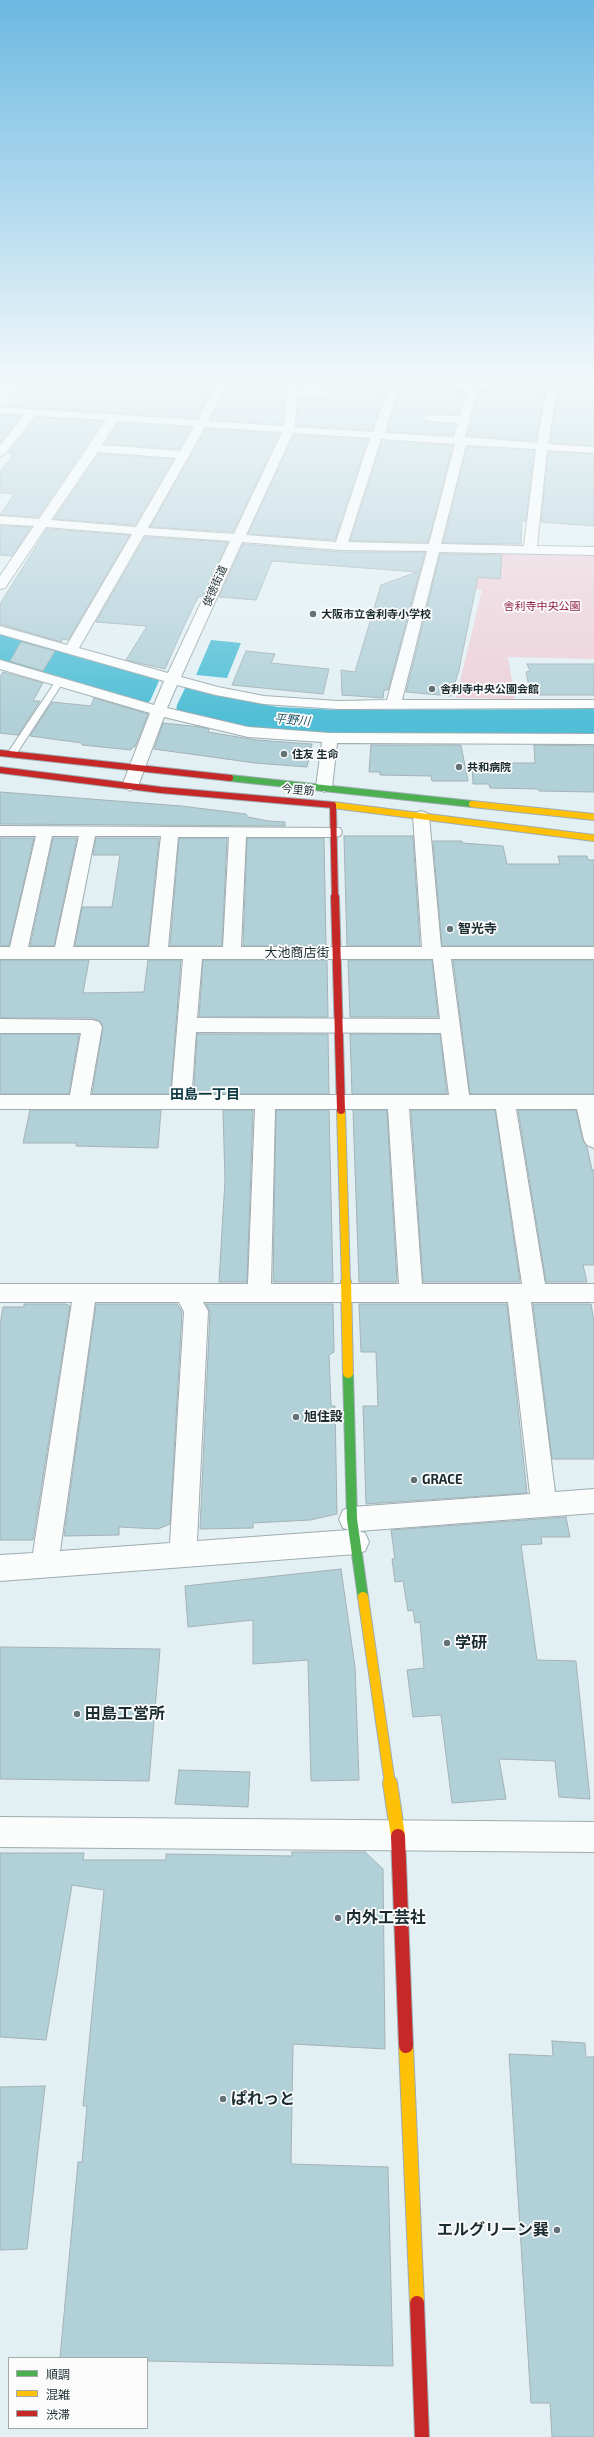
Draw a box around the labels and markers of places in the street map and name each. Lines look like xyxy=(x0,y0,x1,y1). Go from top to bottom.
place label: 大阪市立舎利寺小学校 xyxy=(321,607,431,621)
marker: 大阪市立舎利寺小学校 xyxy=(308,609,318,619)
place label: 舎利寺中央公園会館 xyxy=(440,682,539,696)
marker: 舎利寺中央公園会館 xyxy=(427,684,437,694)
place label: 住友 生命 xyxy=(292,747,338,761)
marker: 住友 生命 xyxy=(279,749,289,759)
place label: 共和病院 xyxy=(467,760,511,774)
marker: 共和病院 xyxy=(454,762,464,772)
place label: 智光寺 xyxy=(458,921,497,937)
marker: 智光寺 xyxy=(445,924,455,934)
place label: 旭住設 xyxy=(304,1409,343,1425)
marker: 旭住設 xyxy=(291,1412,301,1422)
place label: GRACE xyxy=(422,1472,462,1488)
marker: GRACE xyxy=(409,1475,419,1485)
place label: 学研 xyxy=(455,1633,487,1653)
marker: 学研 xyxy=(442,1638,452,1648)
place label: 田島工営所 xyxy=(85,1704,165,1724)
marker: 田島工営所 xyxy=(72,1709,82,1719)
place label: 内外工芸社 xyxy=(346,1908,426,1928)
marker: 内外工芸社 xyxy=(333,1913,343,1923)
place label: ぱれっと xyxy=(231,2089,295,2109)
marker: ぱれっと xyxy=(218,2094,228,2104)
place label: エルグリーン巽 xyxy=(437,2220,549,2240)
marker: エルグリーン巽 xyxy=(552,2225,562,2235)

